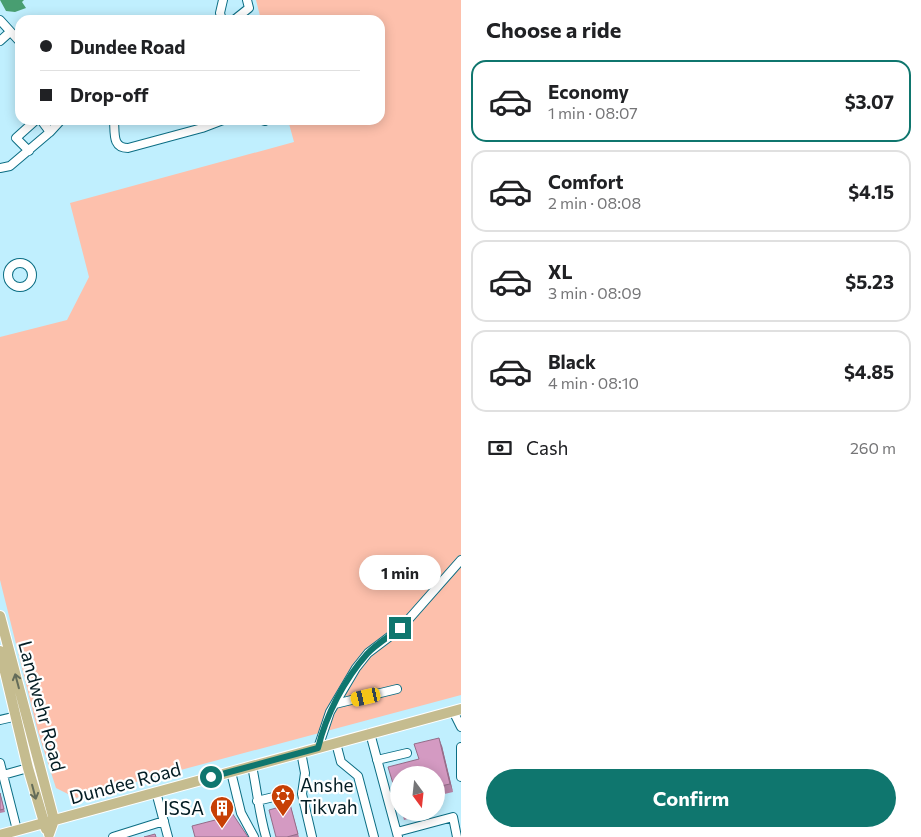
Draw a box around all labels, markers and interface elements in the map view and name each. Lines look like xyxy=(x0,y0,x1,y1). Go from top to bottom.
text: Choose a ride xyxy=(486,16,621,43)
text: Dundee Road xyxy=(70,35,185,58)
icon: car xyxy=(488,79,533,124)
text: Economy xyxy=(548,80,629,103)
text: Drop-off xyxy=(70,83,149,106)
text: $3.07 xyxy=(845,90,894,113)
text: 1 min · 08:07 xyxy=(548,103,638,122)
icon: car xyxy=(488,169,533,214)
text: Comfort xyxy=(548,170,624,193)
text: $4.15 xyxy=(848,180,894,203)
text: 2 min · 08:08 xyxy=(548,193,641,212)
icon: car xyxy=(488,259,533,304)
text: XL xyxy=(548,260,573,283)
text: $5.23 xyxy=(845,270,894,293)
text: 3 min · 08:09 xyxy=(548,283,641,302)
icon: car xyxy=(488,349,533,394)
text: Black xyxy=(548,350,596,373)
text: $4.85 xyxy=(844,360,894,383)
text: 4 min · 08:10 xyxy=(548,373,639,392)
icon: cash xyxy=(486,434,514,462)
text: Cash xyxy=(526,436,568,459)
text: 260 m xyxy=(850,438,896,457)
callout: 1 min xyxy=(359,556,441,590)
text: 1 min xyxy=(381,563,419,582)
route end xyxy=(389,617,411,639)
street label: Landwehr Road xyxy=(14,638,71,774)
one-way arrow xyxy=(12,673,21,689)
car xyxy=(349,686,382,708)
street label: Dundee Road xyxy=(67,757,183,808)
route start xyxy=(200,766,222,788)
north arrow xyxy=(390,766,445,821)
map controls xyxy=(390,766,445,821)
button: Confirm xyxy=(486,769,896,827)
place label: Anshe Tikvah xyxy=(300,773,358,818)
synagogue icon: Anshe Tikvah xyxy=(270,783,296,817)
one-way arrow xyxy=(30,784,39,800)
building icon: ISSA xyxy=(209,795,235,829)
place label: ISSA xyxy=(163,796,204,819)

